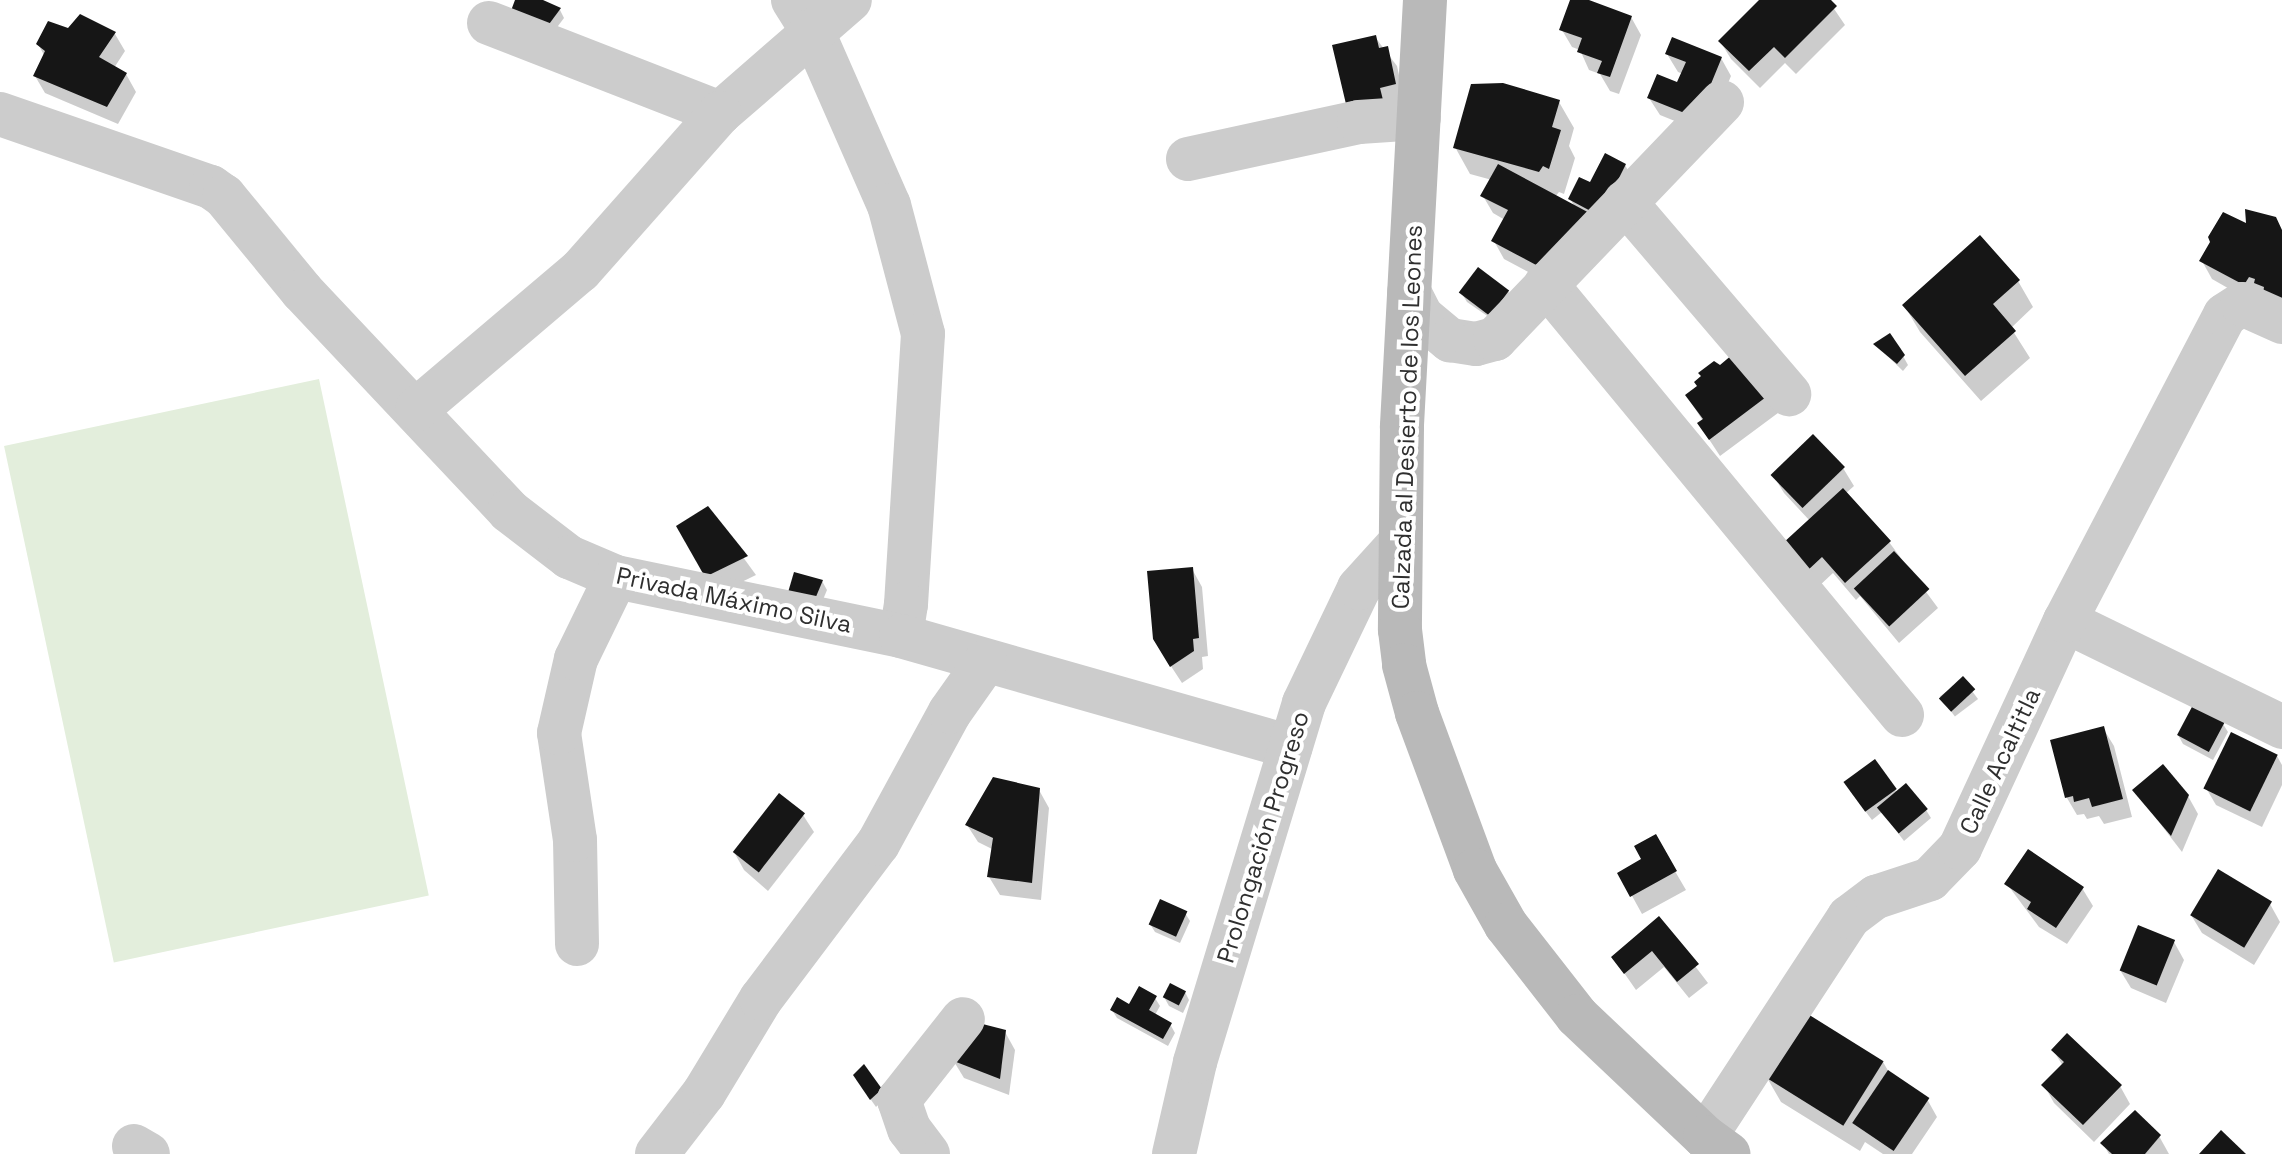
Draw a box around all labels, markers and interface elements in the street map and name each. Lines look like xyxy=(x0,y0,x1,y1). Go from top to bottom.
street label: Calzada al Desierto de los Leones xyxy=(1386,224,1428,610)
street label: Privada Máximo Silva xyxy=(614,561,854,639)
street label: Calle Acaltitla xyxy=(1954,683,2046,839)
street label: Prolongación Progreso xyxy=(1211,708,1315,966)

